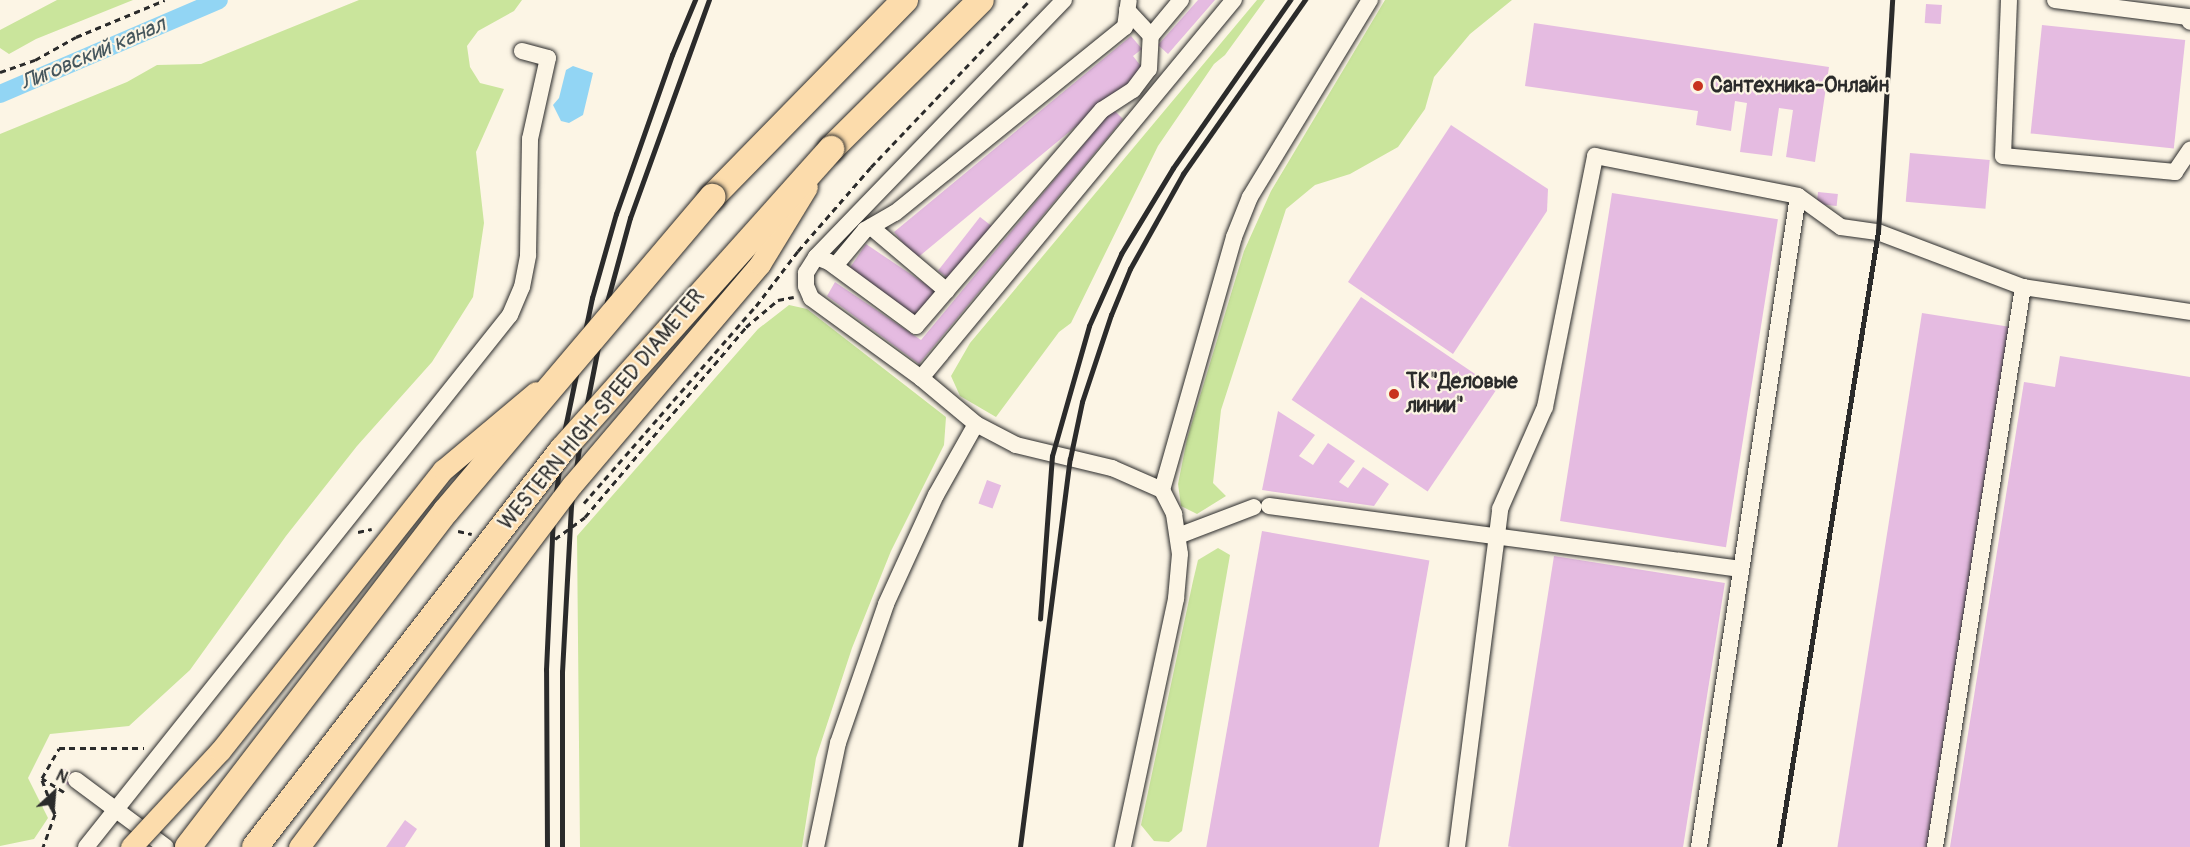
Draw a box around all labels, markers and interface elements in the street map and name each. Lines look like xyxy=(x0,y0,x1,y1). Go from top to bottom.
water label: Лиговский канал xyxy=(16,12,170,96)
place label: Сантехника-Онлайн xyxy=(1710,73,1889,99)
marker: Сантехника-Онлайн xyxy=(1691,79,1705,93)
street label: WESTERN HIGH-SPEED DIAMETER xyxy=(494,285,710,535)
place label: ТК"Деловые линии" xyxy=(1406,369,1518,419)
marker: ТК"Деловые линии" xyxy=(1387,387,1401,401)
north arrow xyxy=(24,763,84,823)
text: N xyxy=(53,765,71,788)

